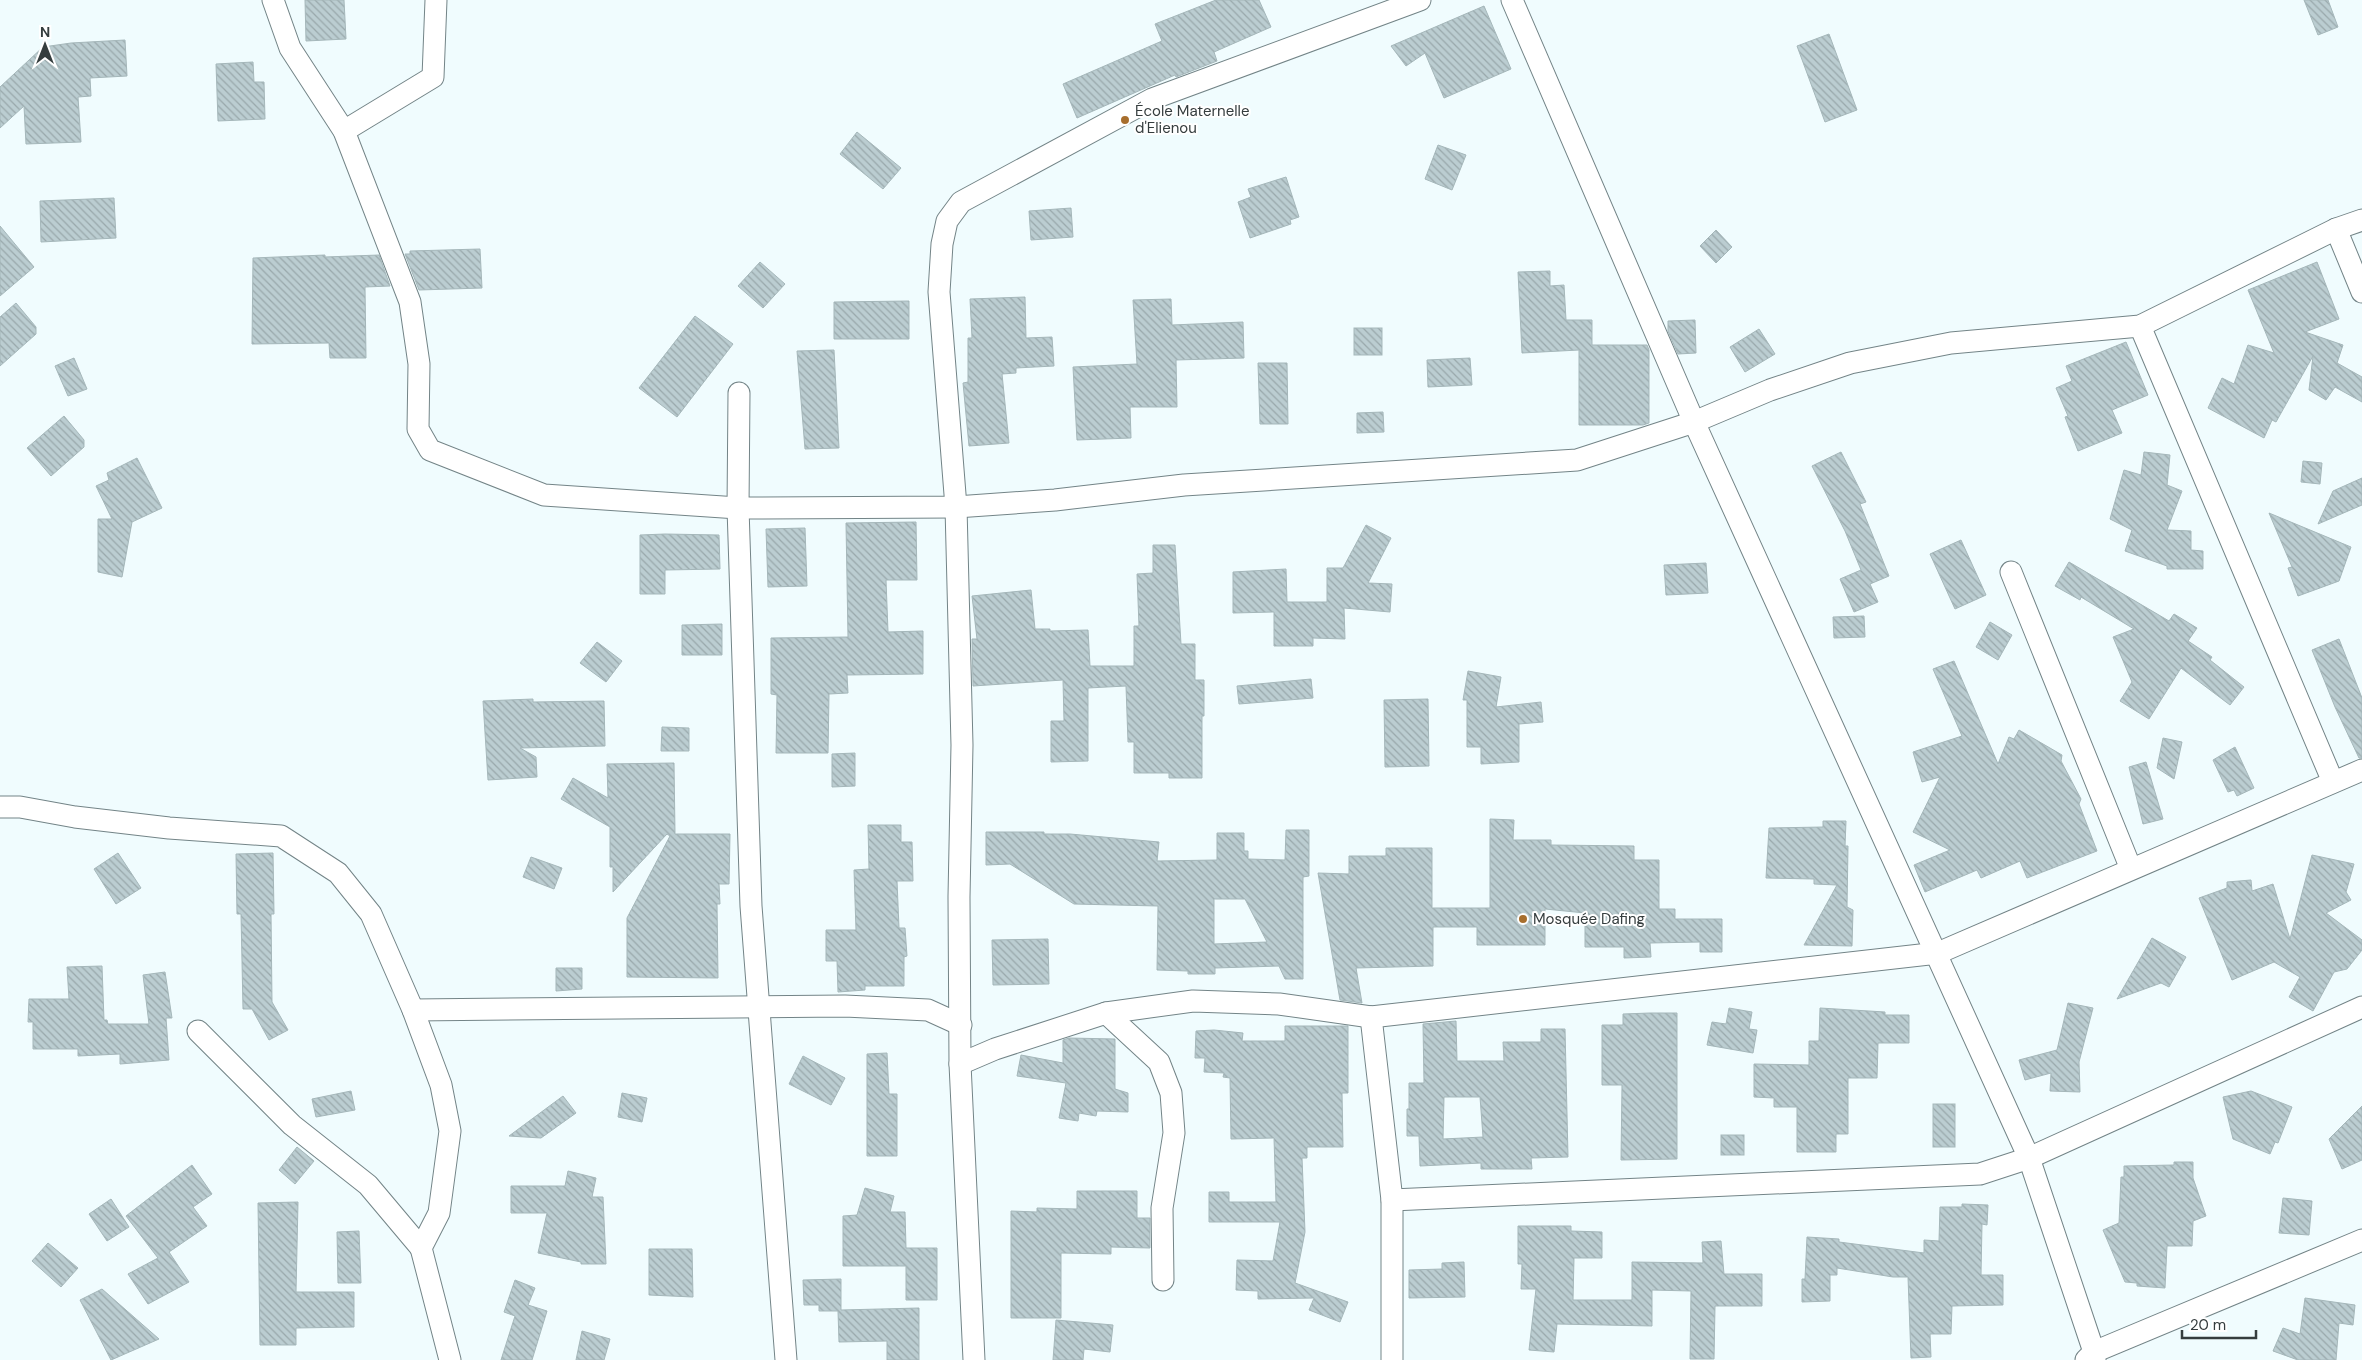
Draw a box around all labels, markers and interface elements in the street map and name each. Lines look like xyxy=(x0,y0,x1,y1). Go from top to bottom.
north arrow xyxy=(20,20,70,70)
text: N xyxy=(40,23,50,41)
place label: École Maternelle d'Elienou xyxy=(1135,101,1249,138)
marker: École Maternelle d'Elienou xyxy=(1119,114,1131,126)
place label: Mosquée Dafing xyxy=(1533,909,1645,929)
marker: Mosquée Dafing xyxy=(1517,913,1529,925)
scale bar xyxy=(2182,1308,2256,1340)
text: 20 m xyxy=(2190,1315,2226,1335)

